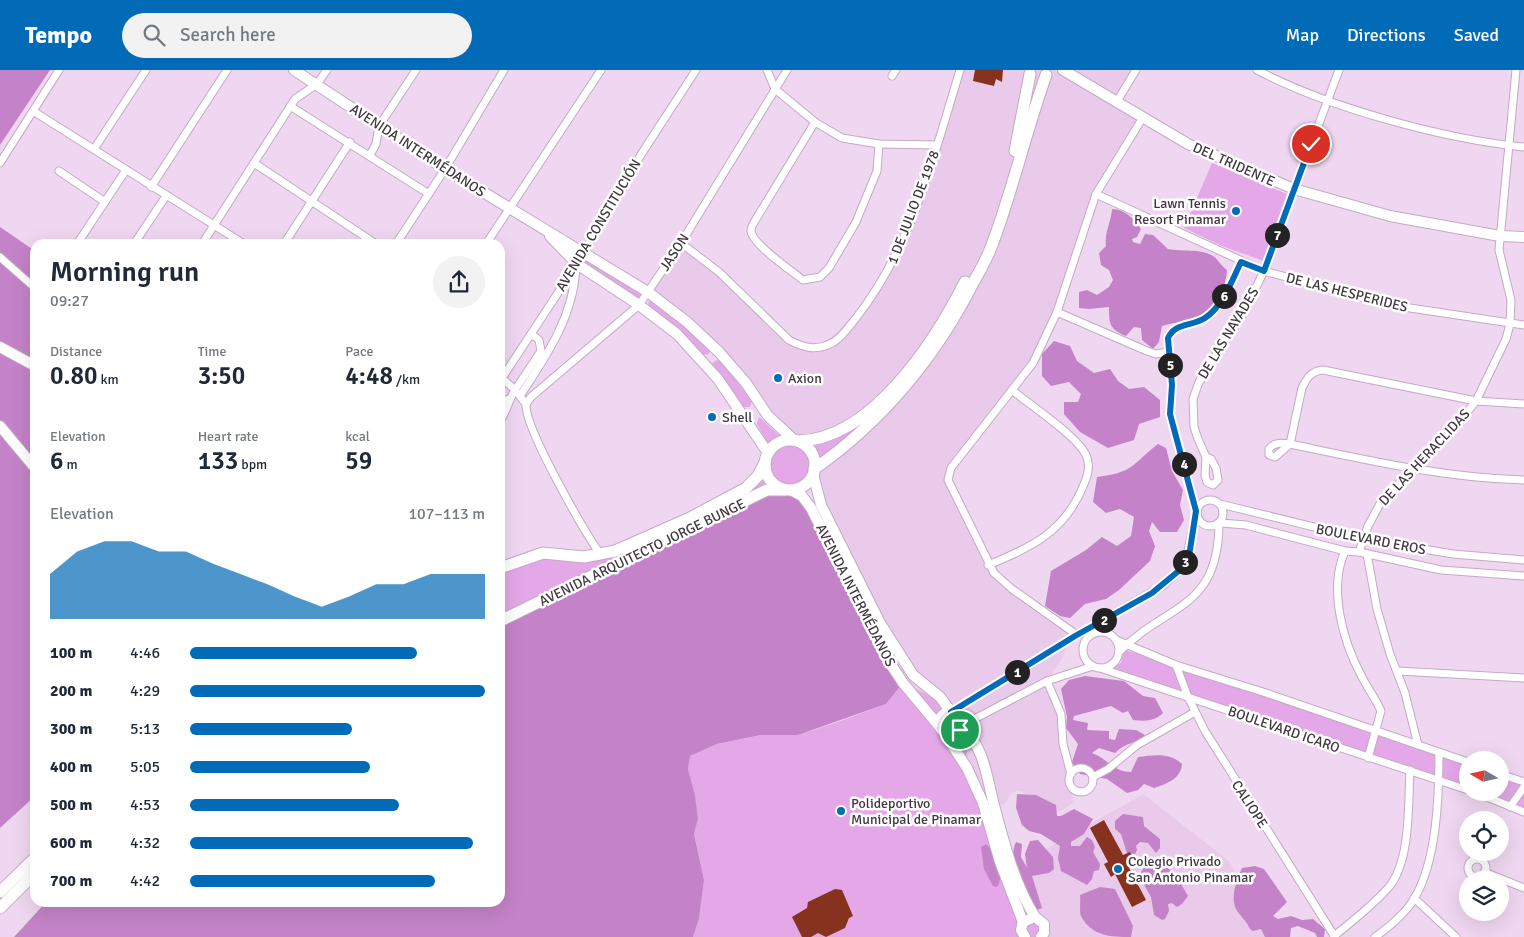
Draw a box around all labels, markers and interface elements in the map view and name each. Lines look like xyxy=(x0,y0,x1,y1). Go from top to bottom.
search box xyxy=(122,13,472,58)
text: Tempo xyxy=(25,20,92,50)
icon: search xyxy=(140,21,168,49)
text: Search here xyxy=(180,23,276,47)
text: Map xyxy=(1286,24,1319,46)
text: Directions xyxy=(1347,24,1426,46)
text: Saved xyxy=(1454,24,1499,46)
street label: AVENIDA INTERMÉDANOS xyxy=(347,100,489,201)
pin xyxy=(1290,123,1332,165)
icon: check xyxy=(1297,130,1325,158)
street label: DEL TRIDENTE xyxy=(1190,139,1278,190)
street label: 1 DE JULIO DE 1978 xyxy=(884,148,943,266)
street label: AVENIDA CONSTITUCIÓN xyxy=(552,156,645,294)
place label: Lawn Tennis Resort Pinamar xyxy=(1134,195,1227,228)
marker: Lawn Tennis Resort Pinamar xyxy=(1230,205,1242,217)
pin: 7 xyxy=(1264,222,1290,248)
text: 7 xyxy=(1274,227,1281,244)
street label: JASON xyxy=(656,230,693,274)
text: Morning run xyxy=(50,255,199,289)
button: share xyxy=(433,256,485,308)
street label: DE LAS HESPERIDES xyxy=(1284,269,1410,316)
street label: DE LAS NAYADES xyxy=(1194,284,1263,382)
pin: 6 xyxy=(1212,284,1236,308)
text: 6 xyxy=(1221,288,1228,305)
text: 09:27 xyxy=(50,291,89,311)
text: Distance xyxy=(50,343,102,360)
text: Time xyxy=(198,343,227,360)
text: Pace xyxy=(345,343,374,360)
pin: 5 xyxy=(1158,352,1182,378)
text: 5 xyxy=(1167,357,1174,374)
text: 0.80 xyxy=(50,360,97,391)
text: 3:50 xyxy=(198,360,245,391)
text: 4:48 xyxy=(345,360,393,391)
place label: Axion xyxy=(788,370,822,387)
text: km xyxy=(97,371,119,388)
text: /km xyxy=(393,371,420,388)
marker: Axion xyxy=(772,372,784,384)
street label: DE LAS HERACLIDAS xyxy=(1375,405,1474,509)
place label: Shell xyxy=(722,409,752,426)
marker: Shell xyxy=(706,411,718,423)
text: Elevation xyxy=(50,428,106,445)
text: Heart rate xyxy=(198,428,258,445)
text: kcal xyxy=(345,428,370,445)
text: 6 xyxy=(50,445,64,476)
text: 133 xyxy=(198,445,238,476)
text: 59 xyxy=(345,445,372,476)
pin: 4 xyxy=(1172,452,1196,476)
text: m xyxy=(64,456,78,473)
text: bpm xyxy=(238,456,267,473)
text: 4 xyxy=(1181,456,1188,473)
street label: AVENIDA ARQUITECTO JORGE BUNGE xyxy=(536,495,748,610)
text: Elevation xyxy=(50,504,114,524)
text: 107–113 m xyxy=(408,504,485,524)
street label: BOULEVARD EROS xyxy=(1314,520,1428,559)
street label: AVENIDA INTERMÉDANOS xyxy=(812,521,899,670)
pin: 3 xyxy=(1172,550,1198,574)
text: 3 xyxy=(1182,554,1189,571)
pin: 2 xyxy=(1092,608,1116,632)
text: 2 xyxy=(1101,612,1108,629)
text: 100 m xyxy=(50,643,92,663)
text: 4:46 xyxy=(130,643,160,663)
pin: 1 xyxy=(1004,660,1030,684)
text: 1 xyxy=(1014,664,1021,681)
text: 200 m xyxy=(50,681,92,701)
text: 4:29 xyxy=(130,681,160,701)
street label: BOULEVARD ICARO xyxy=(1226,702,1342,757)
pin xyxy=(939,709,981,751)
icon: arrive xyxy=(946,716,974,744)
text: 300 m xyxy=(50,719,92,739)
text: 5:13 xyxy=(130,719,160,739)
north arrow xyxy=(1459,751,1509,801)
map controls xyxy=(1459,751,1509,921)
text: 400 m xyxy=(50,757,92,777)
text: 5:05 xyxy=(130,757,160,777)
street label: CALIOPE xyxy=(1228,777,1271,831)
text: 500 m xyxy=(50,795,92,815)
text: 4:53 xyxy=(130,795,160,815)
place label: Polideportivo Municipal de Pinamar xyxy=(851,795,982,828)
marker: Polideportivo Municipal de Pinamar xyxy=(835,805,847,817)
button: locate xyxy=(1459,811,1509,861)
text: 600 m xyxy=(50,833,92,853)
text: 4:32 xyxy=(130,833,160,853)
place label: Colegio Privado San Antonio Pinamar xyxy=(1128,853,1254,886)
marker: Colegio Privado San Antonio Pinamar xyxy=(1112,863,1124,875)
text: 700 m xyxy=(50,871,92,891)
text: 4:42 xyxy=(130,871,160,891)
button: layers xyxy=(1459,871,1509,921)

